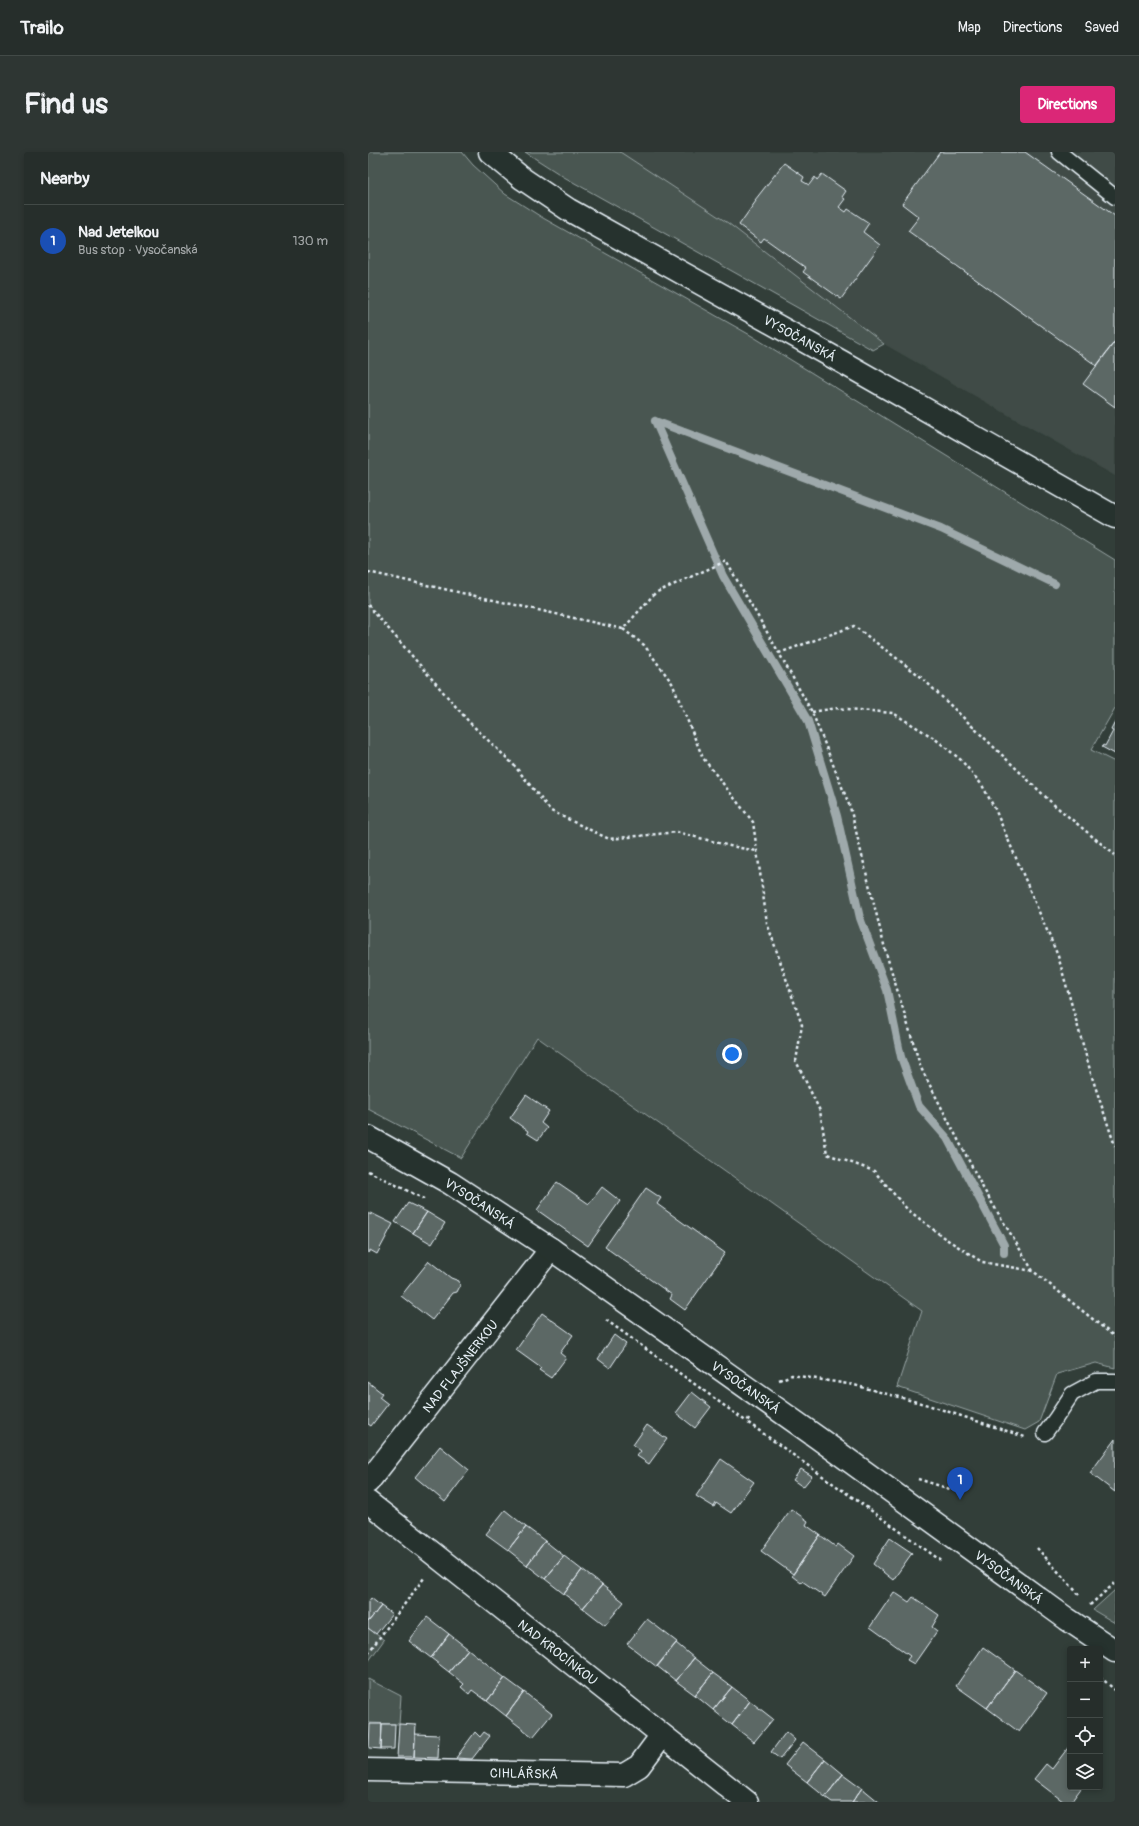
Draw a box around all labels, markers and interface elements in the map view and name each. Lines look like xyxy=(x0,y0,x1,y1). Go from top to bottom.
text: Trailo xyxy=(20,16,64,40)
text: Map xyxy=(958,19,981,36)
text: Directions xyxy=(1003,19,1062,36)
text: Saved xyxy=(1084,19,1119,36)
button: Directions xyxy=(1020,86,1115,123)
text: Find us xyxy=(24,87,108,122)
text: Nearby xyxy=(40,168,89,189)
text: Nad Jetelkou xyxy=(78,223,159,242)
text: 1 xyxy=(50,233,56,249)
text: 130 m xyxy=(292,233,328,249)
text: Bus stop · Vysočanská xyxy=(78,242,198,258)
street label: VYSOČANSKÁ xyxy=(760,312,839,366)
your location xyxy=(722,1044,742,1064)
street label: VYSOČANSKÁ xyxy=(441,1175,518,1233)
street label: NAD FLAJŠNERKOU xyxy=(420,1317,502,1416)
street label: VYSOČANSKÁ xyxy=(708,1358,783,1418)
pin: 1 xyxy=(947,1467,973,1500)
street label: VYSOČANSKÁ xyxy=(971,1548,1046,1608)
street label: NAD KROCÍNKOU xyxy=(514,1617,601,1689)
map controls xyxy=(1067,1646,1103,1790)
button: + xyxy=(1067,1646,1103,1682)
button: − xyxy=(1067,1682,1103,1718)
button: locate xyxy=(1067,1718,1103,1754)
button: layers xyxy=(1067,1754,1103,1790)
street label: CIHLÁŘSKÁ xyxy=(490,1765,559,1783)

